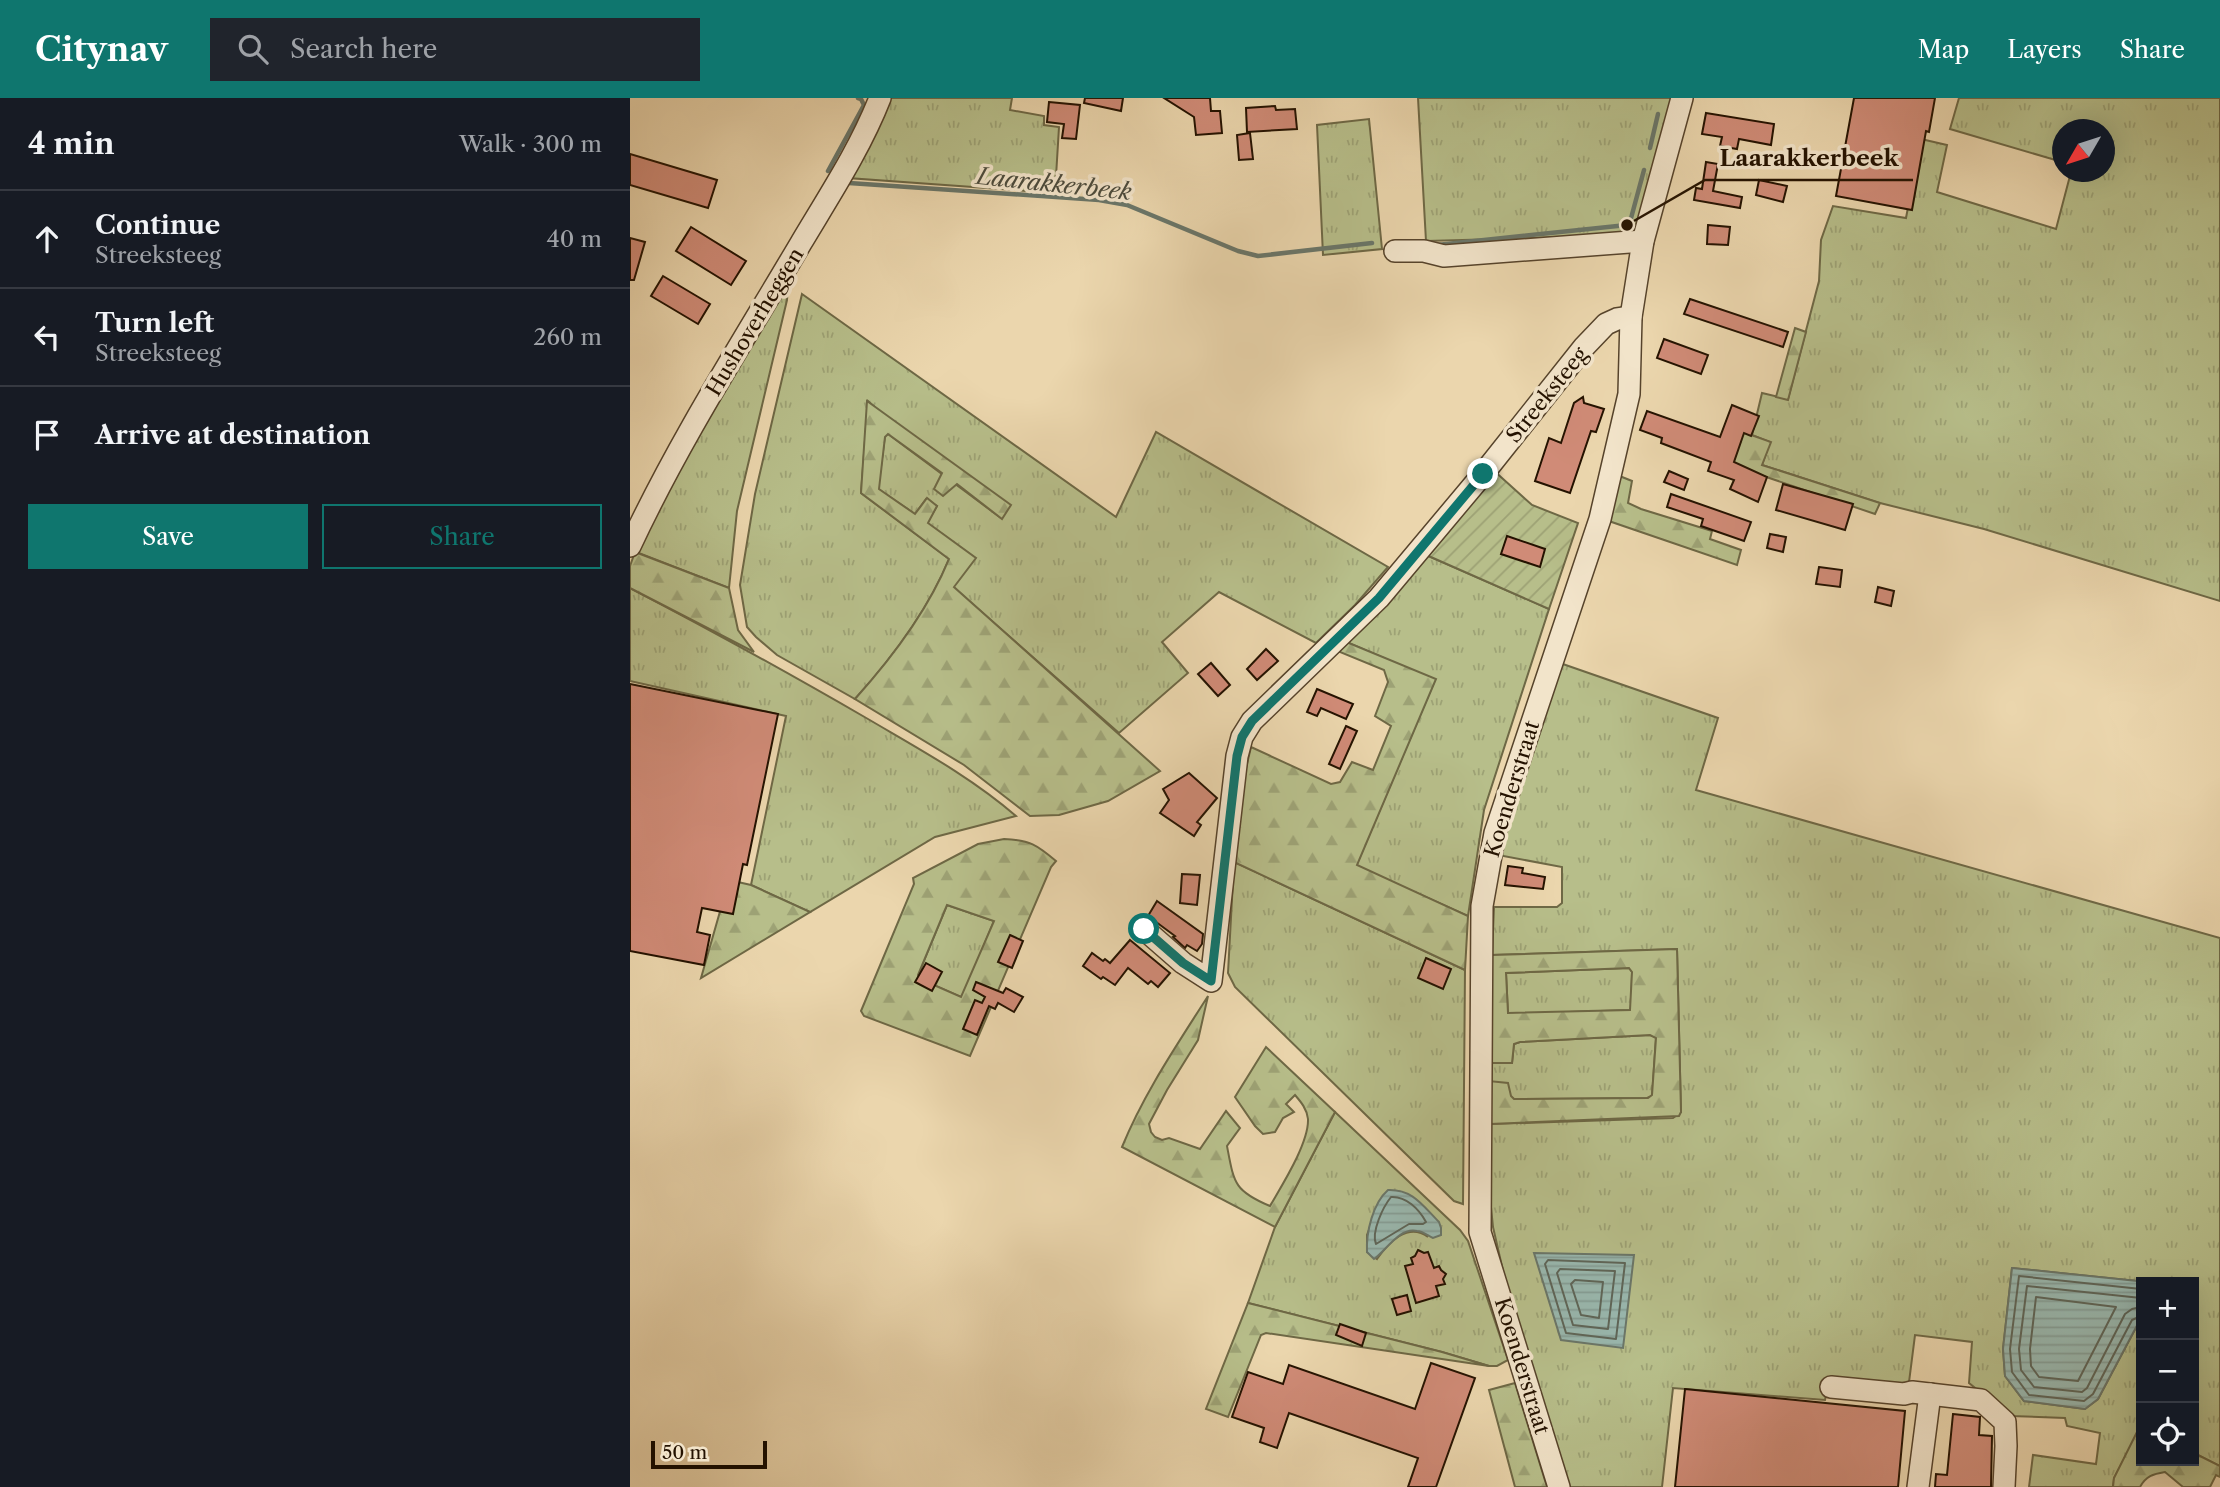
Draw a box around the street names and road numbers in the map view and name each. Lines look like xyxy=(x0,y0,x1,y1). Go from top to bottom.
street label: Hushoverheggen xyxy=(701,243,809,400)
street label: Streeksteeg xyxy=(1501,341,1593,447)
street label: Koenderstraat xyxy=(1479,717,1544,860)
street label: Koenderstraat xyxy=(1490,1295,1555,1438)

